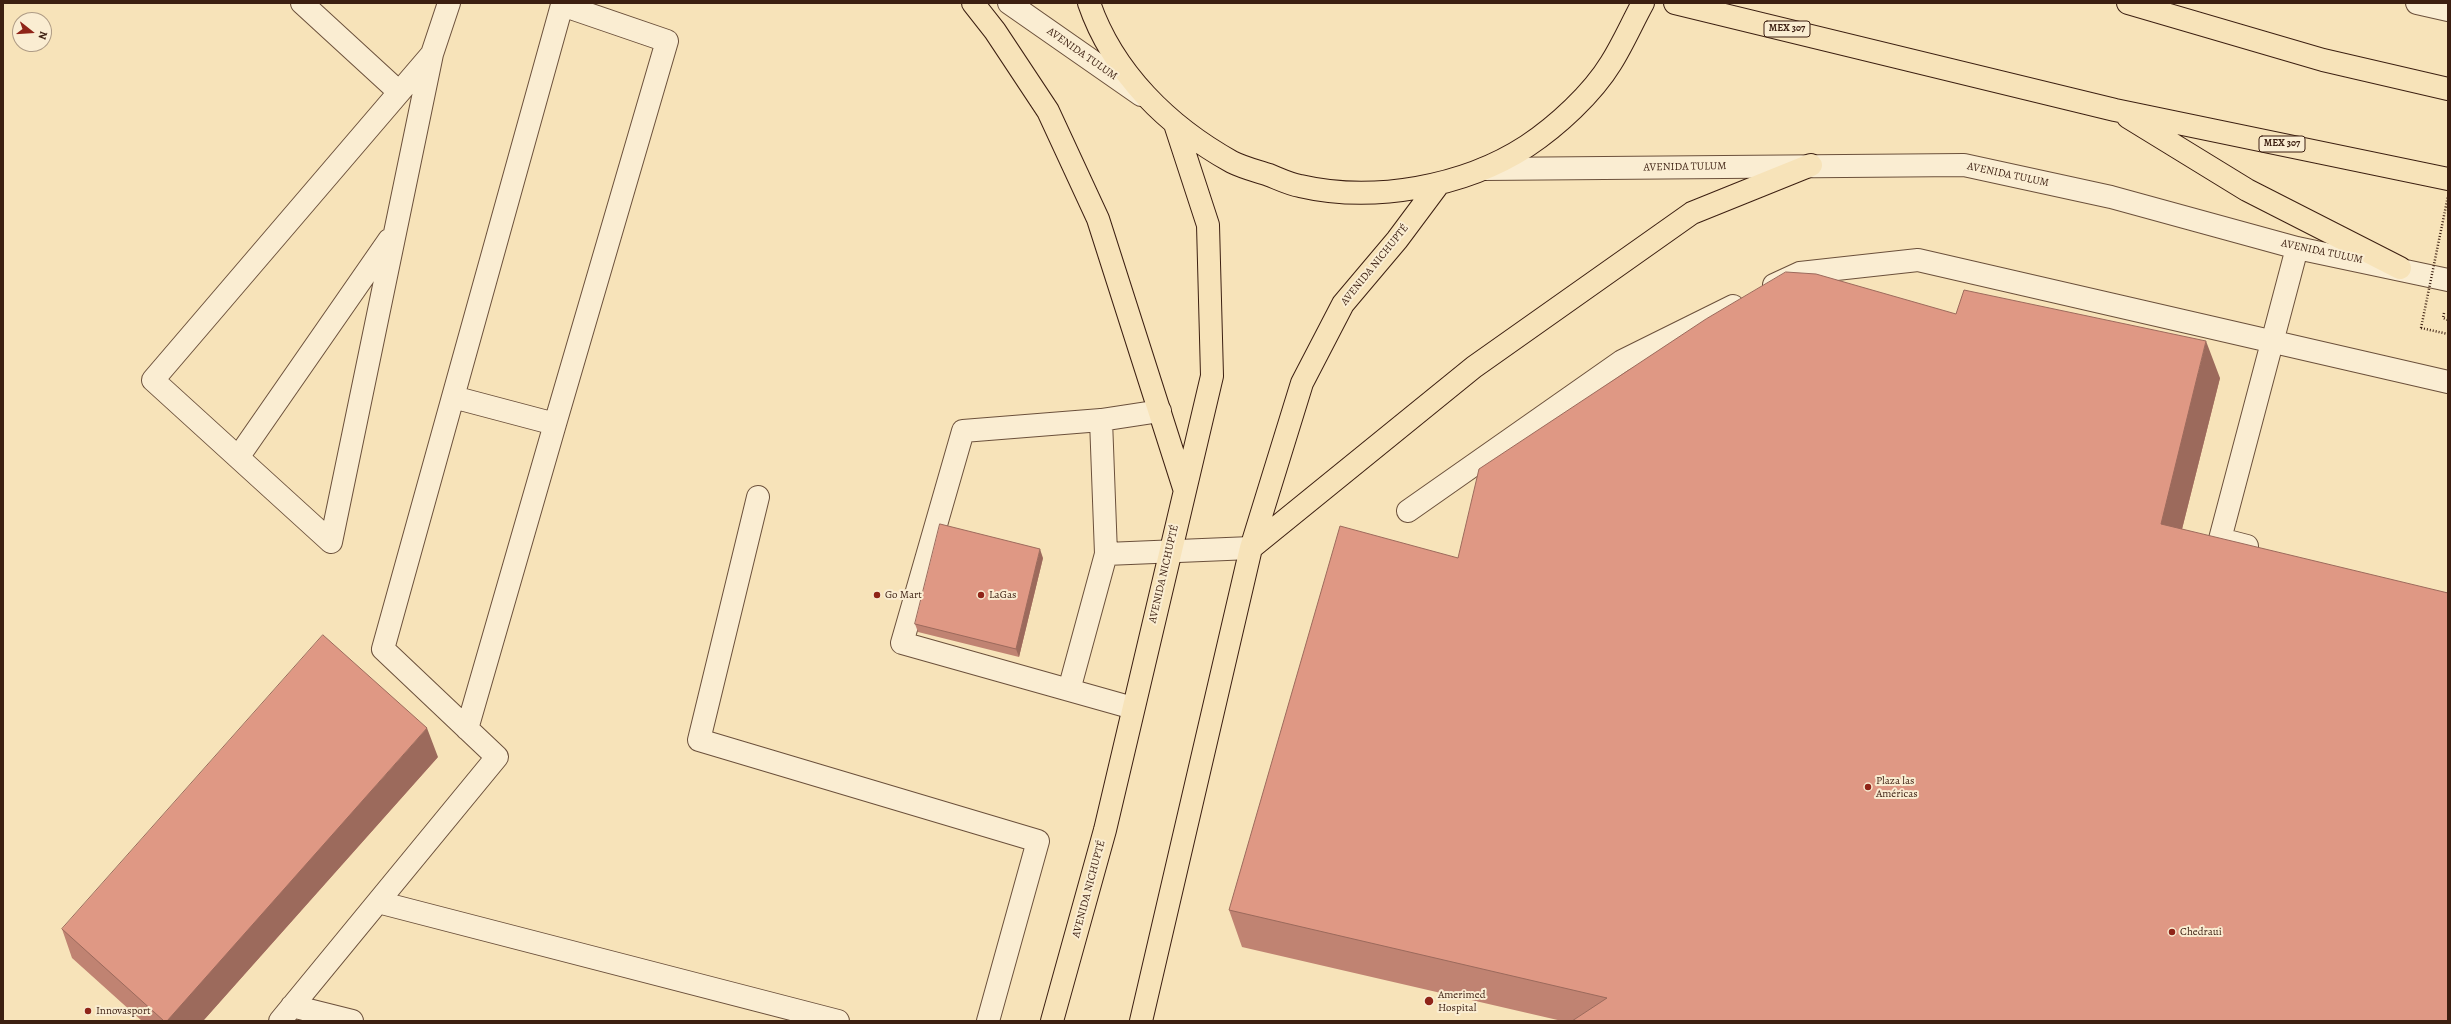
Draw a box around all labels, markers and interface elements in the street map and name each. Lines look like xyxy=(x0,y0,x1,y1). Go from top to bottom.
north arrow xyxy=(12,12,52,52)
road number: MEX 307 xyxy=(1764,21,1810,37)
street label: AVENIDA TULUM xyxy=(1044,25,1120,83)
text: N xyxy=(35,29,51,41)
road number: MEX 307 xyxy=(2259,136,2305,152)
street label: AVENIDA TULUM xyxy=(1643,160,1727,174)
street label: AVENIDA TULUM xyxy=(1966,160,2050,190)
street label: AVENIDA NICHUPTÉ xyxy=(1338,222,1412,308)
street label: AVENIDA TULUM xyxy=(2280,237,2364,267)
street label: AVENIDA NICHUPTÉ xyxy=(1146,524,1182,624)
place label: Go Mart xyxy=(885,588,922,602)
place label: LaGas xyxy=(989,588,1016,602)
marker: Go Mart xyxy=(872,590,882,600)
marker: LaGas xyxy=(976,590,986,600)
place label: Plaza las Américas xyxy=(1876,774,1918,800)
marker: Plaza las Américas xyxy=(1863,782,1873,792)
street label: AVENIDA NICHUPTÉ xyxy=(1070,839,1108,939)
place label: Chedraui xyxy=(2180,925,2222,939)
marker: Chedraui xyxy=(2167,927,2177,937)
place label: Amerimed Hospital xyxy=(1438,988,1486,1014)
marker: Amerimed Hospital xyxy=(1423,995,1435,1007)
place label: Innovasport xyxy=(96,1004,151,1018)
marker: Innovasport xyxy=(83,1006,93,1016)

